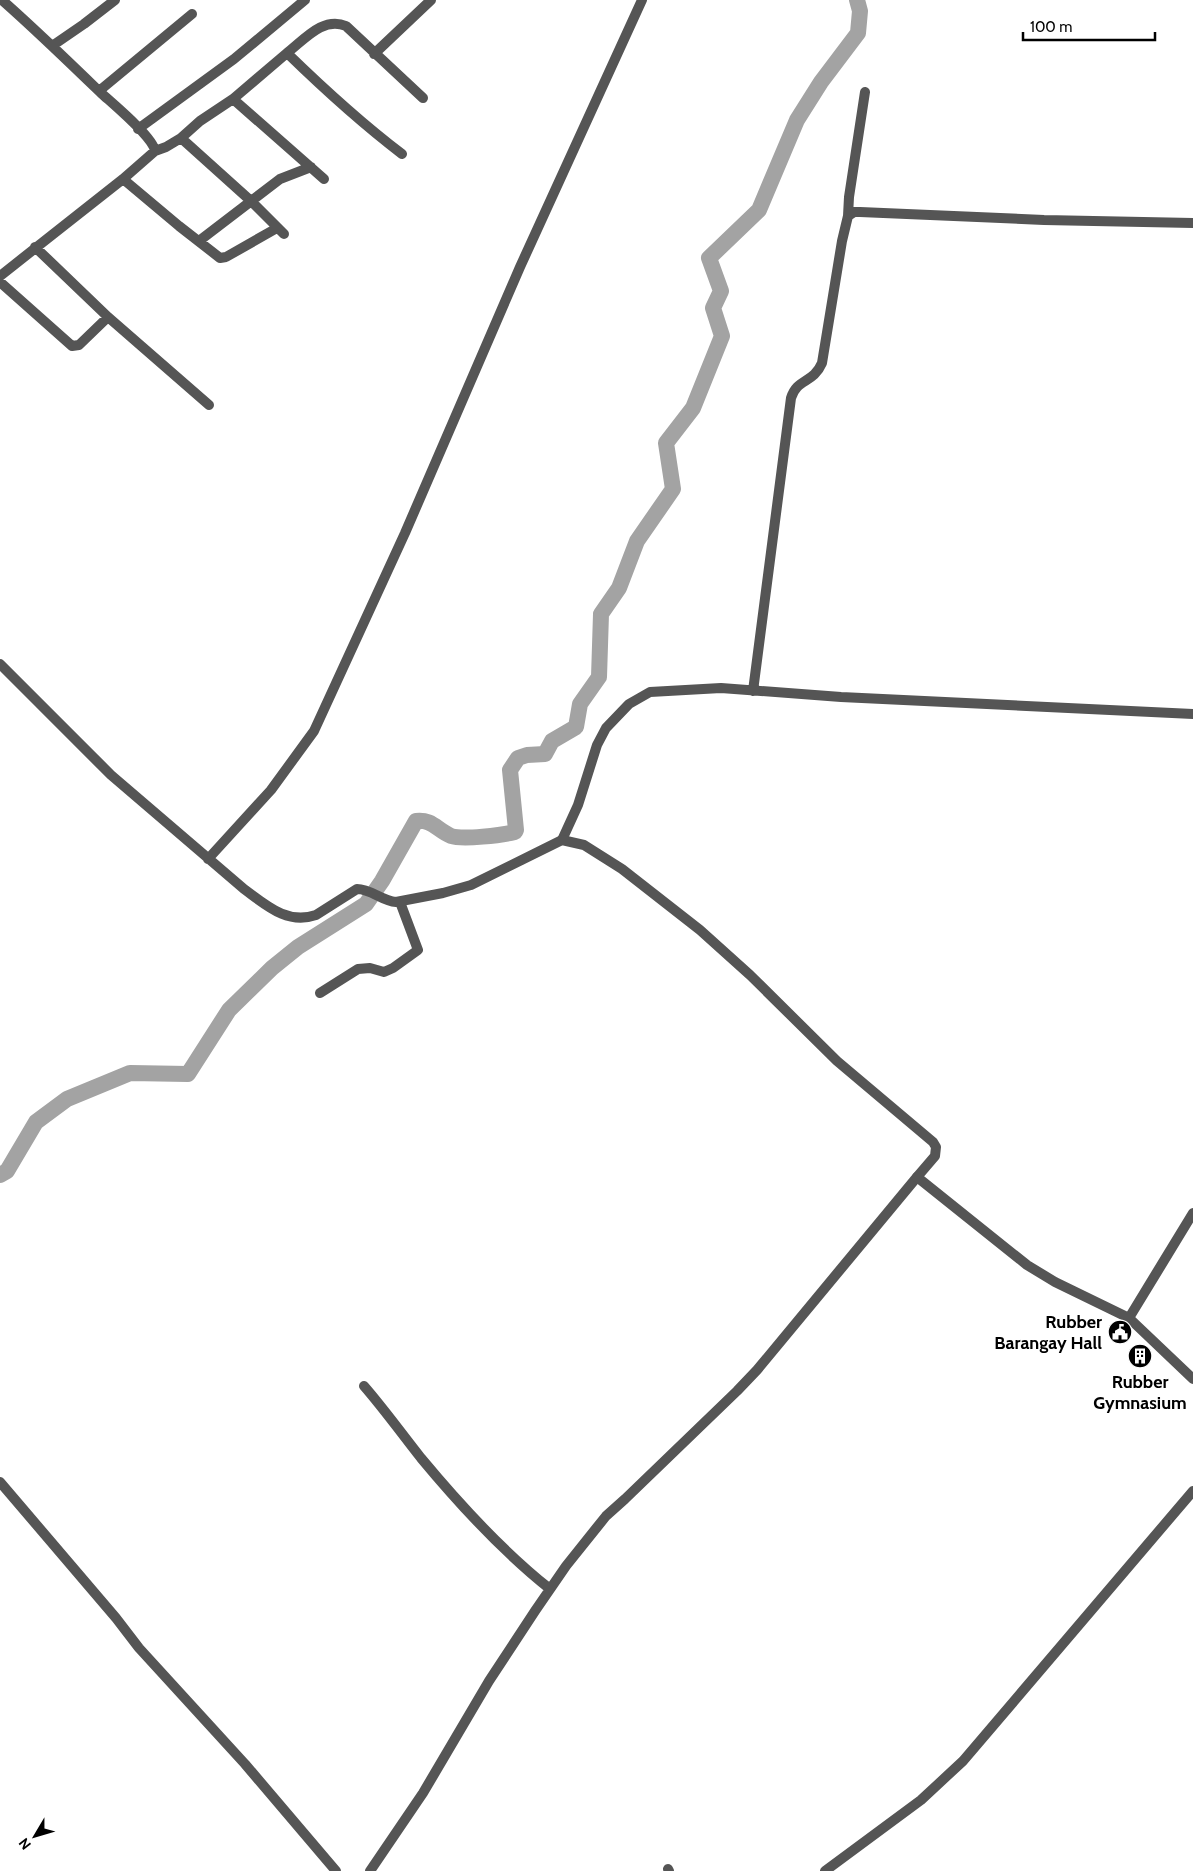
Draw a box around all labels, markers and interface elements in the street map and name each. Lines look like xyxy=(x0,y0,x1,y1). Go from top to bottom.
scale bar xyxy=(1023,10,1156,42)
text: 100 m xyxy=(1030,18,1072,36)
place label: Rubber Barangay Hall xyxy=(994,1311,1102,1354)
public building icon: Rubber Barangay Hall xyxy=(1107,1319,1133,1345)
building icon: Rubber Gymnasium xyxy=(1127,1343,1153,1369)
place label: Rubber Gymnasium xyxy=(1093,1371,1187,1414)
north arrow xyxy=(10,1811,60,1861)
text: N xyxy=(15,1835,35,1853)

